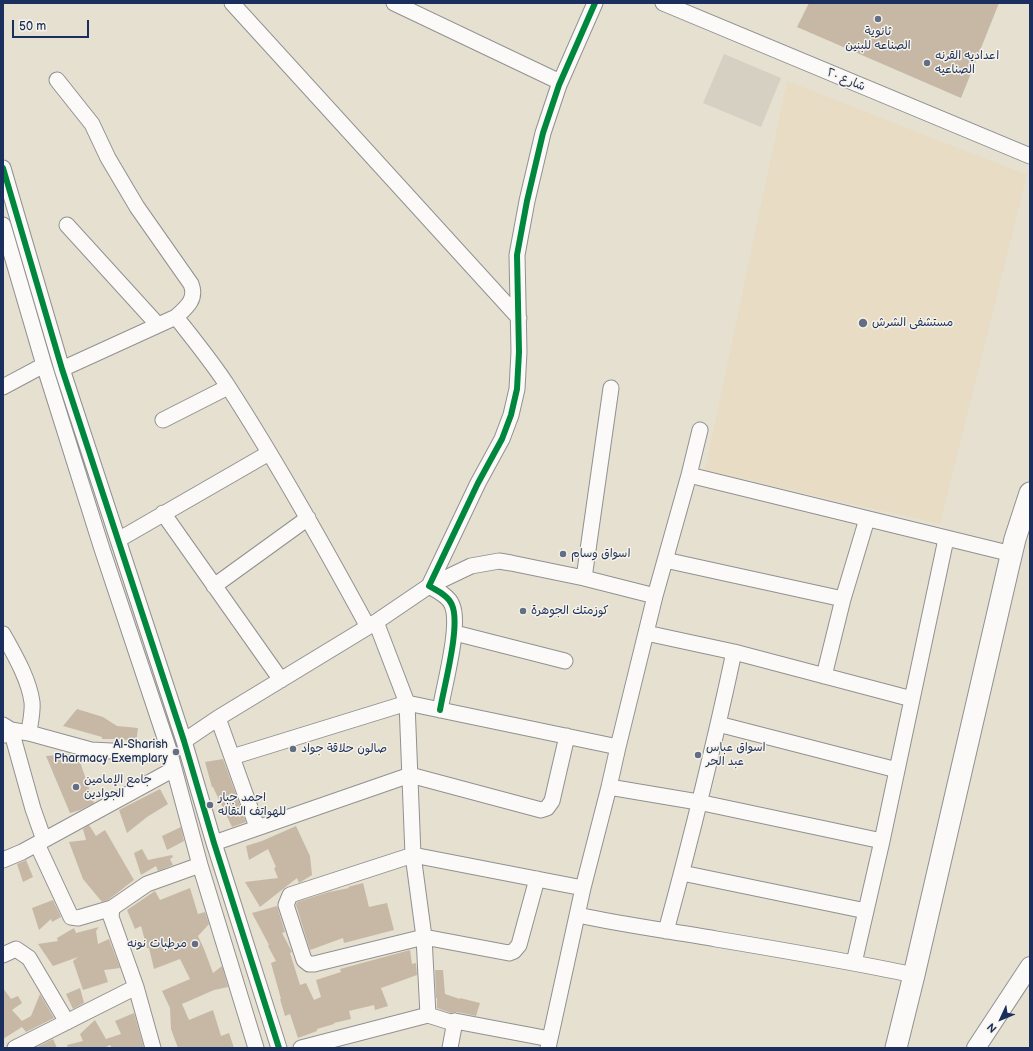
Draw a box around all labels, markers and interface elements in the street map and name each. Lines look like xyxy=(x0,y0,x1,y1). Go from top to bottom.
scale bar xyxy=(14,12,91,38)
marker: ثانوية الصناعه للبنين xyxy=(873,14,883,24)
text: 50 m xyxy=(19,19,46,34)
place label: ثانوية الصناعه للبنين xyxy=(845,25,911,53)
place label: اعداديه القرنه الصناعيه xyxy=(935,49,999,77)
marker: اعداديه القرنه الصناعيه xyxy=(922,58,932,68)
street label: شارع ٢٠ xyxy=(825,65,867,95)
place label: مستشفى الشرش xyxy=(872,316,953,330)
marker: مستشفى الشرش xyxy=(857,317,869,329)
place label: اسواق وسام xyxy=(571,547,630,561)
marker: اسواق وسام xyxy=(558,549,568,559)
place label: كوزمتك الجوهرة xyxy=(531,604,609,618)
marker: كوزمتك الجوهرة xyxy=(518,606,528,616)
place label: Al-Sharish Pharmacy Exemplary xyxy=(54,738,168,766)
place label: اسواق عباس عبد الحر xyxy=(706,741,765,769)
place label: صالون حلاقة جواد xyxy=(301,742,387,756)
marker: صالون حلاقة جواد xyxy=(288,744,298,754)
marker: Al-Sharish Pharmacy Exemplary xyxy=(171,747,181,757)
marker: اسواق عباس عبد الحر xyxy=(693,750,703,760)
place label: جامع الإمامين الجوادين xyxy=(84,773,152,801)
marker: جامع الإمامين الجوادين xyxy=(71,782,81,792)
place label: احمد جبار للهواتف النقاله xyxy=(218,791,286,819)
marker: احمد جبار للهواتف النقاله xyxy=(205,800,215,810)
place label: مرطبات نونه xyxy=(127,937,187,951)
marker: مرطبات نونه xyxy=(190,939,200,949)
north arrow xyxy=(981,999,1021,1039)
text: N xyxy=(984,1020,1000,1035)

